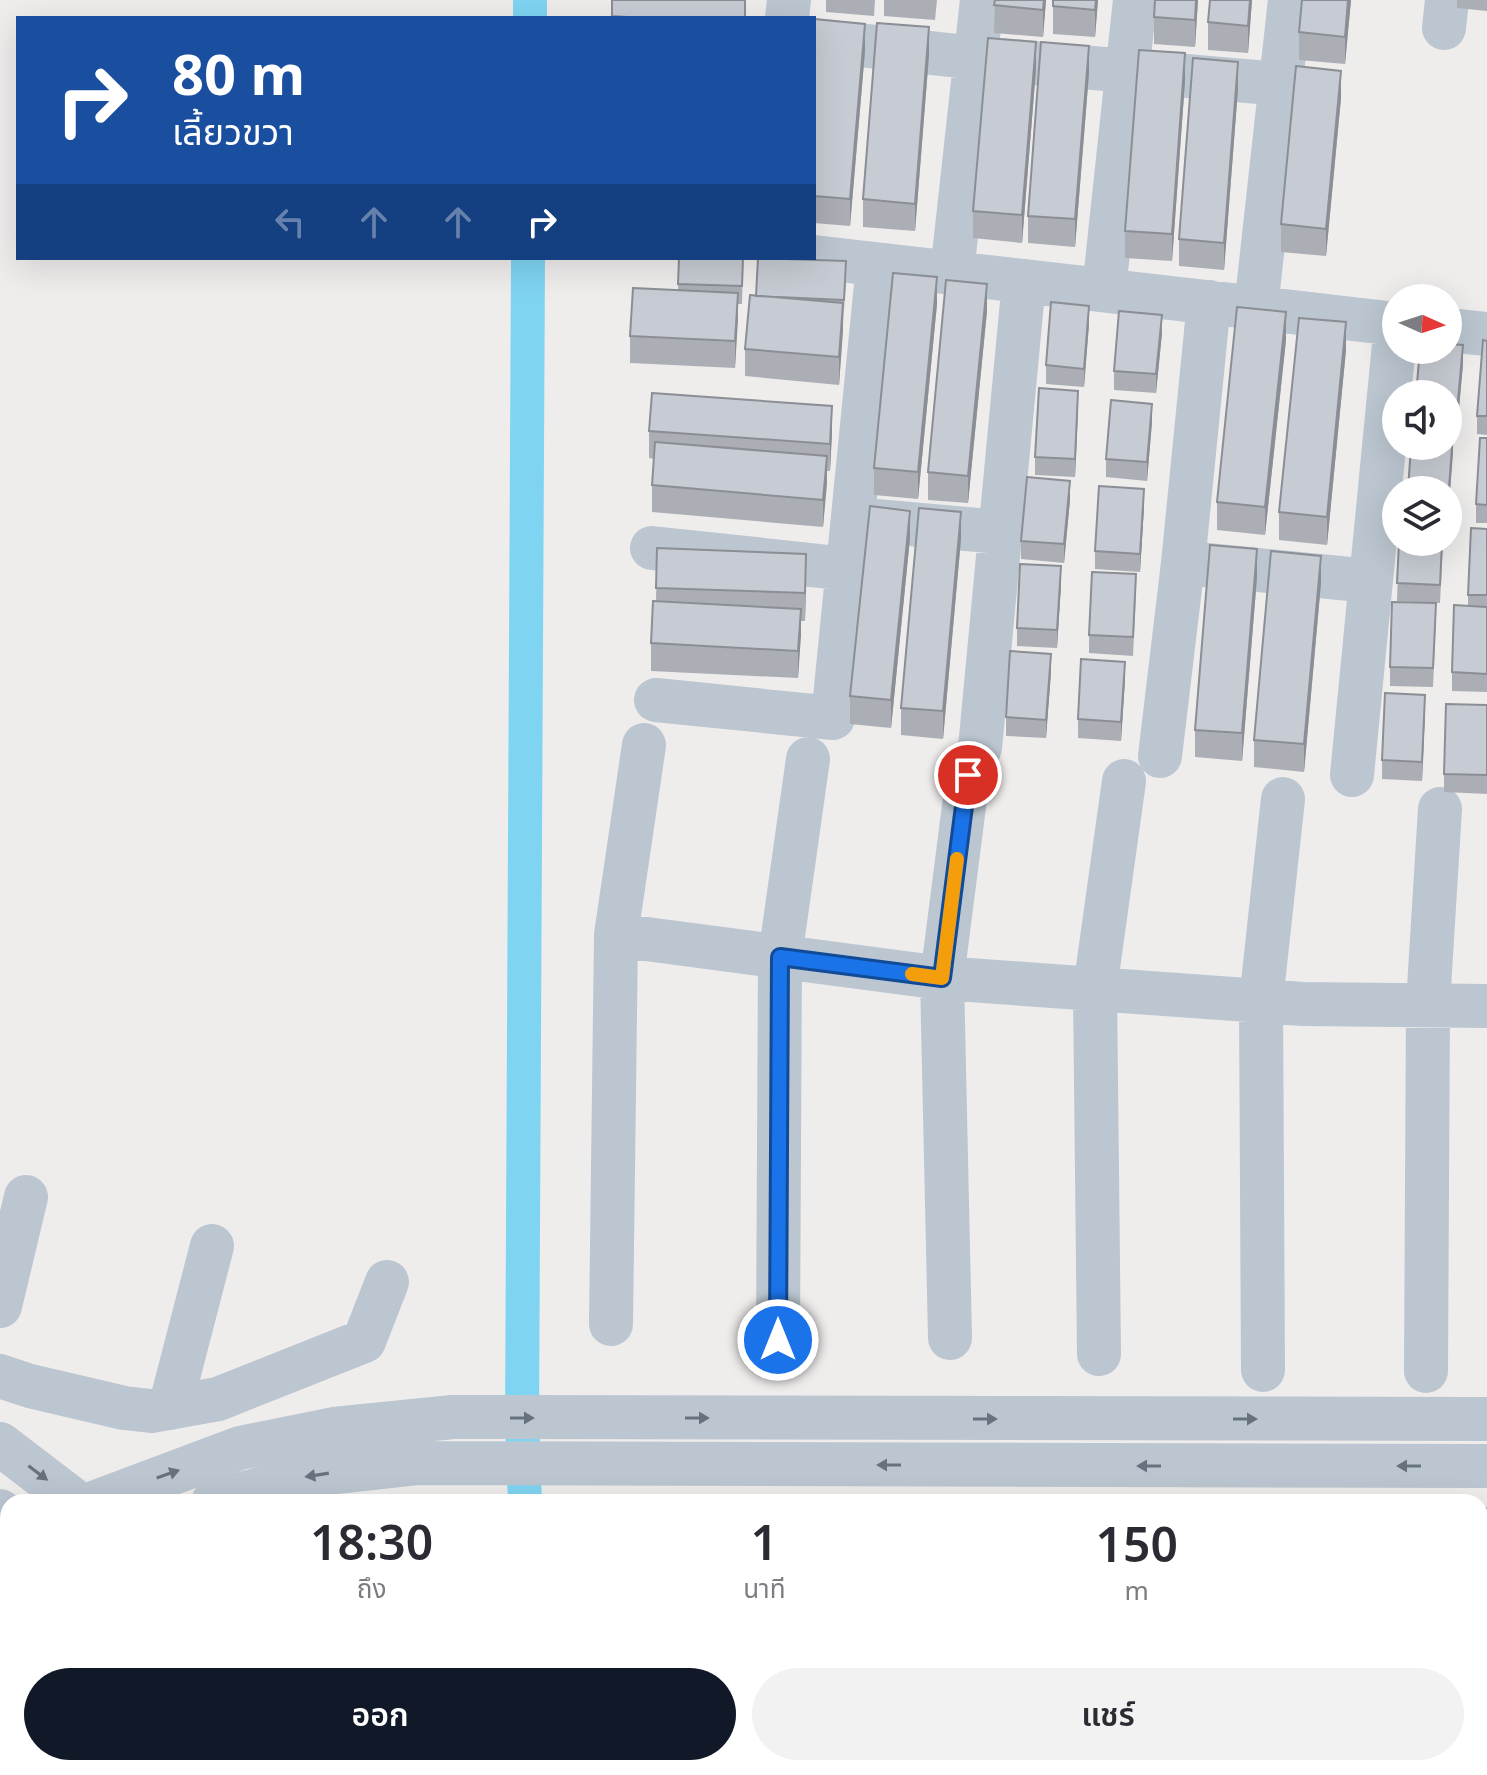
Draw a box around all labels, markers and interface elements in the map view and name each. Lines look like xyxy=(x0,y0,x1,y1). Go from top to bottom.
text: 80 m xyxy=(172,35,305,111)
icon: right xyxy=(40,48,144,152)
text: เลี้ยวขวา xyxy=(172,107,294,156)
icon: left xyxy=(268,200,312,244)
icon: ahead xyxy=(352,200,396,244)
icon: ahead xyxy=(436,200,480,244)
icon: right xyxy=(520,200,564,244)
north arrow xyxy=(1382,284,1462,364)
map controls xyxy=(1382,284,1462,556)
button: sound xyxy=(1382,380,1462,460)
button: layers xyxy=(1382,476,1462,556)
pin xyxy=(934,741,1002,809)
icon: arrive xyxy=(946,753,990,797)
position arrow xyxy=(736,1298,820,1382)
one-way arrow xyxy=(510,1412,535,1424)
one-way arrow xyxy=(685,1412,710,1424)
one-way arrow xyxy=(973,1413,998,1425)
one-way arrow xyxy=(1233,1413,1258,1425)
one-way arrow xyxy=(876,1459,901,1471)
one-way arrow xyxy=(1136,1460,1161,1472)
one-way arrow xyxy=(1396,1460,1421,1472)
one-way arrow xyxy=(28,1465,48,1481)
one-way arrow xyxy=(156,1467,180,1479)
one-way arrow xyxy=(304,1469,329,1482)
text: 18:30 xyxy=(310,1509,433,1574)
text: 1 xyxy=(751,1509,778,1574)
text: 150 xyxy=(1096,1511,1178,1576)
text: ถึง xyxy=(357,1570,386,1606)
text: นาที xyxy=(743,1570,786,1606)
text: m xyxy=(1125,1572,1149,1608)
button: ออก xyxy=(24,1668,736,1760)
button: แชร์ xyxy=(752,1668,1464,1760)

